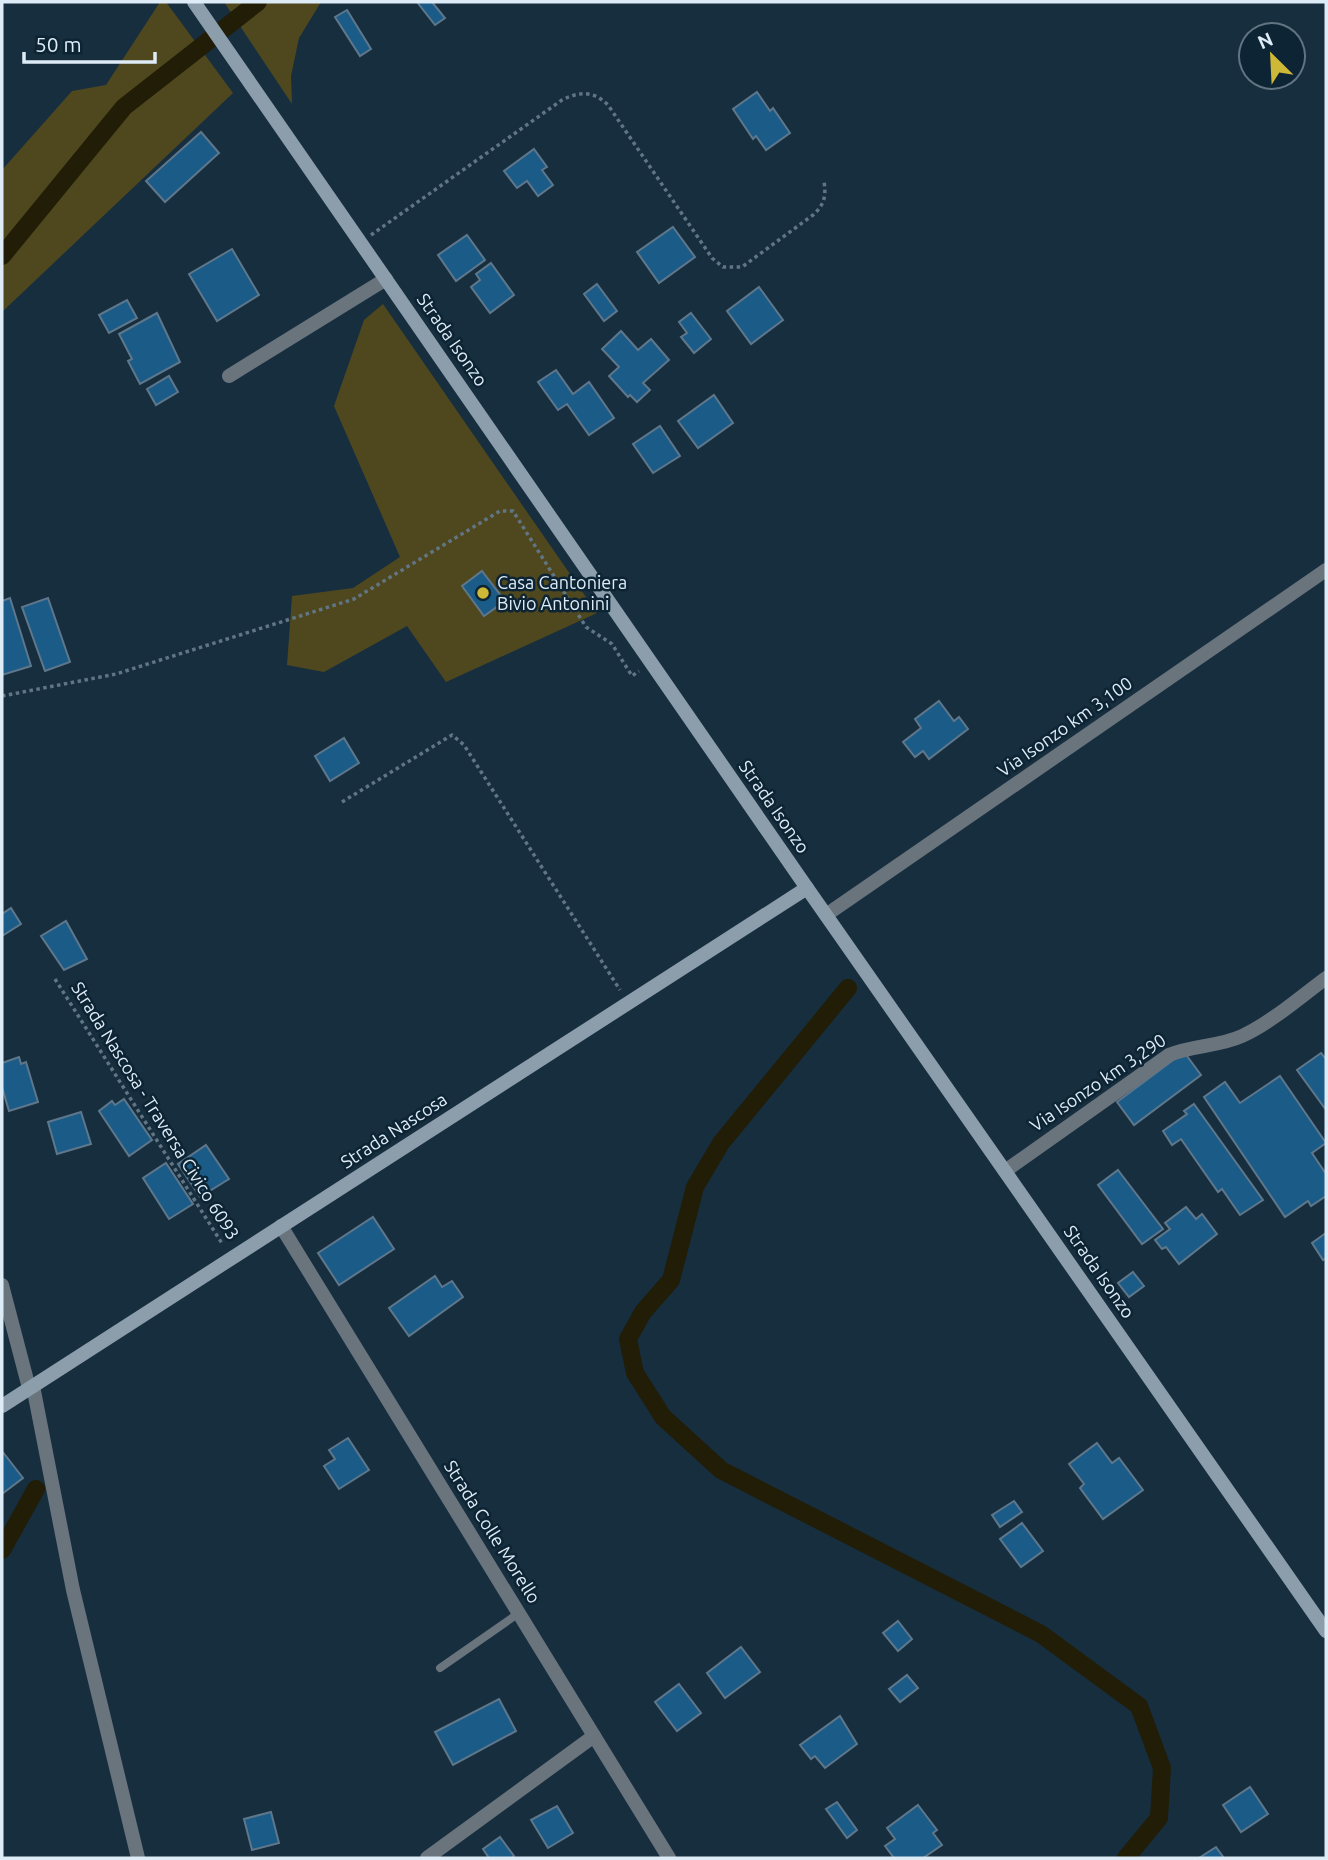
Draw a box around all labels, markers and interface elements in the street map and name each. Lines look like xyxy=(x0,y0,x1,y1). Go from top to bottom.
scale bar xyxy=(24,21,156,65)
north arrow xyxy=(1237,21,1307,91)
text: N xyxy=(1254,28,1276,53)
text: 50 m xyxy=(35,32,82,56)
street label: Strada Isonzo xyxy=(414,289,492,390)
place label: Casa Cantoniera Bivio Antonini xyxy=(497,572,627,613)
marker: Casa Cantoniera Bivio Antonini xyxy=(475,585,491,601)
street label: Via Isonzo km 3,100 xyxy=(993,672,1135,780)
street label: Strada Isonzo xyxy=(736,756,814,857)
street label: Strada Nascosa - Traversa Civico 6093 xyxy=(68,978,244,1243)
street label: Via Isonzo km 3,290 xyxy=(1026,1029,1169,1135)
street label: Strada Nascosa xyxy=(337,1088,450,1172)
street label: Strada Isonzo xyxy=(1061,1221,1139,1322)
street label: Strada Colle Morello xyxy=(441,1456,545,1606)

